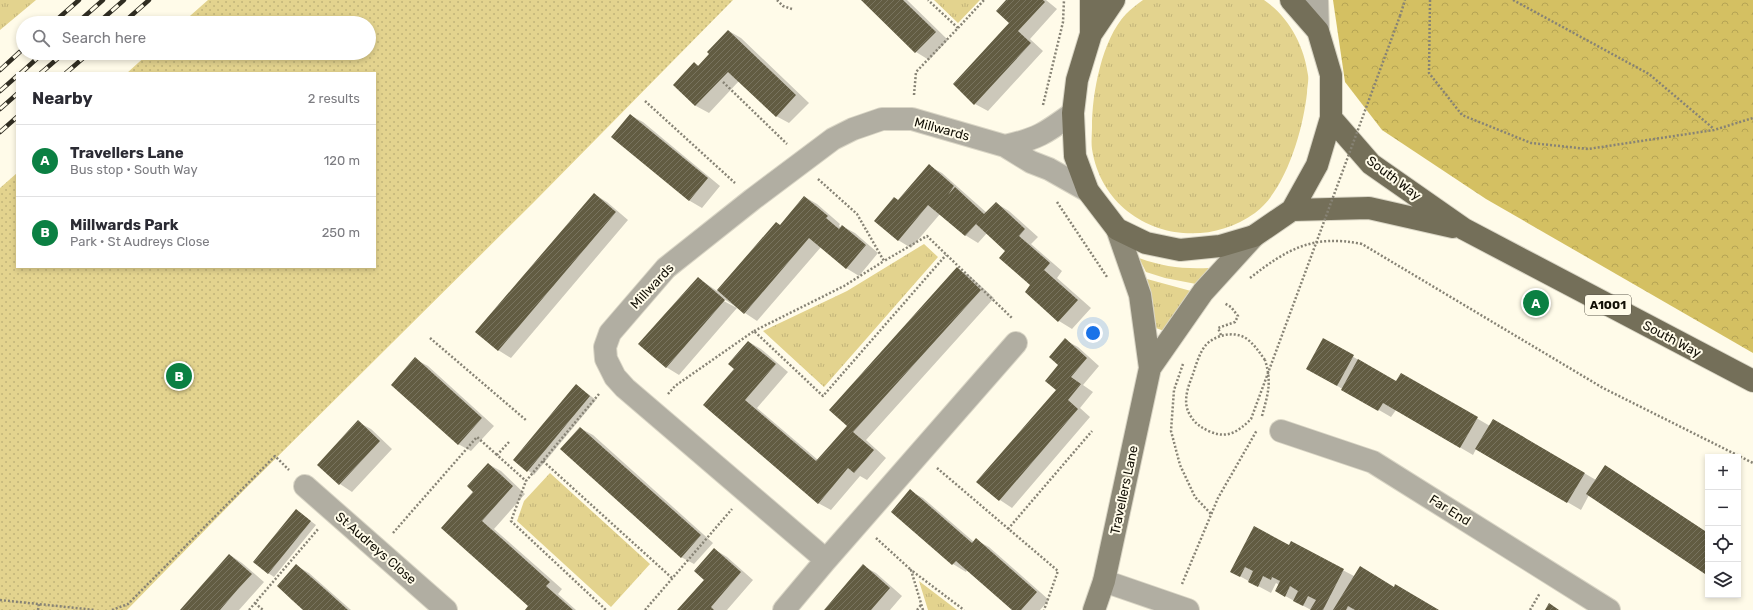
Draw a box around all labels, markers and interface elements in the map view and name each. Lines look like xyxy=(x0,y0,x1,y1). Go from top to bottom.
search box xyxy=(16,16,376,60)
icon: search xyxy=(30,27,52,49)
text: Search here xyxy=(62,29,146,47)
text: Nearby xyxy=(32,88,93,108)
text: 2 results xyxy=(308,91,360,106)
street label: Millwards xyxy=(913,114,972,144)
text: Travellers Lane xyxy=(70,144,184,162)
text: A xyxy=(40,153,50,168)
text: 120 m xyxy=(324,153,360,168)
street label: South Way xyxy=(1364,153,1424,203)
text: Bus stop · South Way xyxy=(70,162,198,177)
text: Millwards Park xyxy=(70,216,179,234)
text: B xyxy=(40,225,50,240)
text: 250 m xyxy=(322,225,360,240)
text: Park · St Audreys Close xyxy=(70,234,210,249)
street label: Millwards xyxy=(627,260,677,312)
pin: A xyxy=(1523,288,1549,318)
road number: A1001 xyxy=(1585,295,1631,315)
street label: South Way xyxy=(1640,317,1704,361)
your location xyxy=(1083,323,1103,343)
pin: B xyxy=(166,361,192,391)
street label: Travellers Lane xyxy=(1107,444,1141,536)
map controls xyxy=(1705,454,1741,598)
button: + xyxy=(1705,454,1741,490)
button: − xyxy=(1705,490,1741,526)
street label: Far End xyxy=(1427,492,1473,528)
street label: St Audreys Close xyxy=(333,509,419,587)
button: locate xyxy=(1705,526,1741,562)
button: layers xyxy=(1705,562,1741,598)

